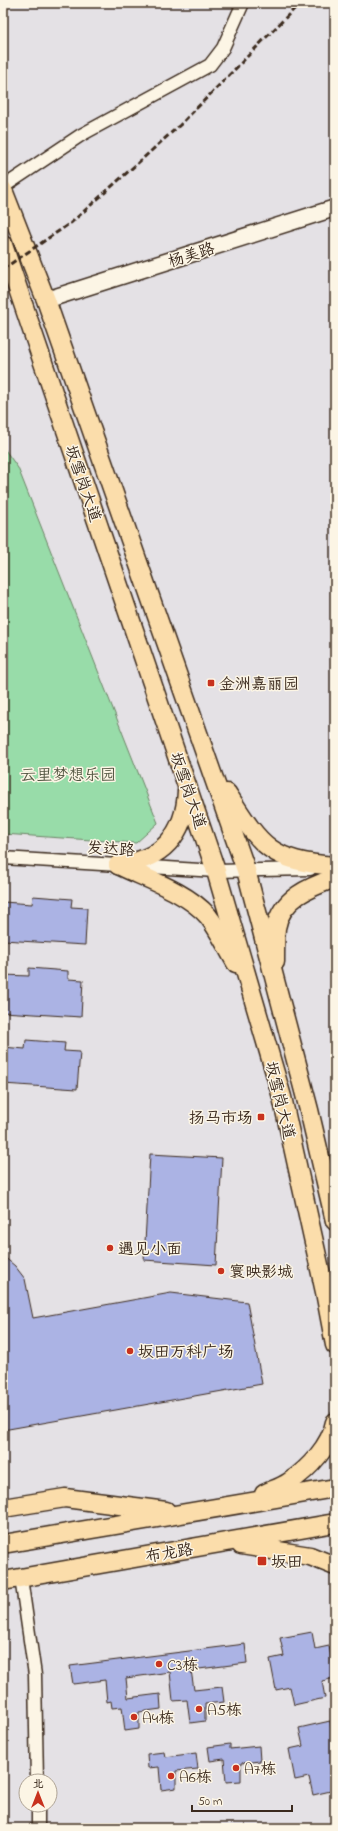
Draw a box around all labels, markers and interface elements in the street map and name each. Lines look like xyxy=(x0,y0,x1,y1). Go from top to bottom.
street label: 杨美路 xyxy=(165,237,218,275)
street label: 坂雪岗大道 xyxy=(58,442,106,525)
place label: 金洲嘉丽园 xyxy=(219,673,299,697)
marker: 金洲嘉丽园 xyxy=(206,678,216,688)
street label: 坂雪岗大道 xyxy=(163,749,211,832)
park label: 云里梦想乐园 xyxy=(20,764,116,788)
street label: 发达路 xyxy=(86,837,135,863)
street label: 坂雪岗大道 xyxy=(258,1059,300,1142)
place label: 扬马市场 xyxy=(189,1107,253,1131)
marker: 扬马市场 xyxy=(256,1112,266,1122)
place label: 遇见小面 xyxy=(118,1238,182,1262)
marker: 遇见小面 xyxy=(105,1243,115,1253)
place label: 寰映影城 xyxy=(229,1261,293,1285)
marker: 寰映影城 xyxy=(216,1266,226,1276)
place label: 坂田万科广场 xyxy=(138,1341,234,1365)
marker: 坂田万科广场 xyxy=(125,1346,135,1356)
street label: 布龙路 xyxy=(144,1538,195,1570)
place label: 坂田 xyxy=(271,1551,303,1575)
marker: 坂田 xyxy=(256,1555,268,1567)
place label: C3栋 xyxy=(167,1654,198,1678)
marker: C3栋 xyxy=(154,1659,164,1669)
place label: A5栋 xyxy=(207,1699,242,1723)
marker: A5栋 xyxy=(194,1704,204,1714)
place label: A4栋 xyxy=(142,1707,174,1731)
marker: A4栋 xyxy=(129,1712,139,1722)
place label: A7栋 xyxy=(244,1758,276,1782)
marker: A7栋 xyxy=(231,1763,241,1773)
place label: A6栋 xyxy=(179,1766,212,1790)
marker: A6栋 xyxy=(166,1771,176,1781)
north arrow xyxy=(18,1773,58,1813)
text: 北 xyxy=(33,1776,44,1792)
scale bar xyxy=(192,1787,292,1813)
text: 50 m xyxy=(198,1793,222,1811)

